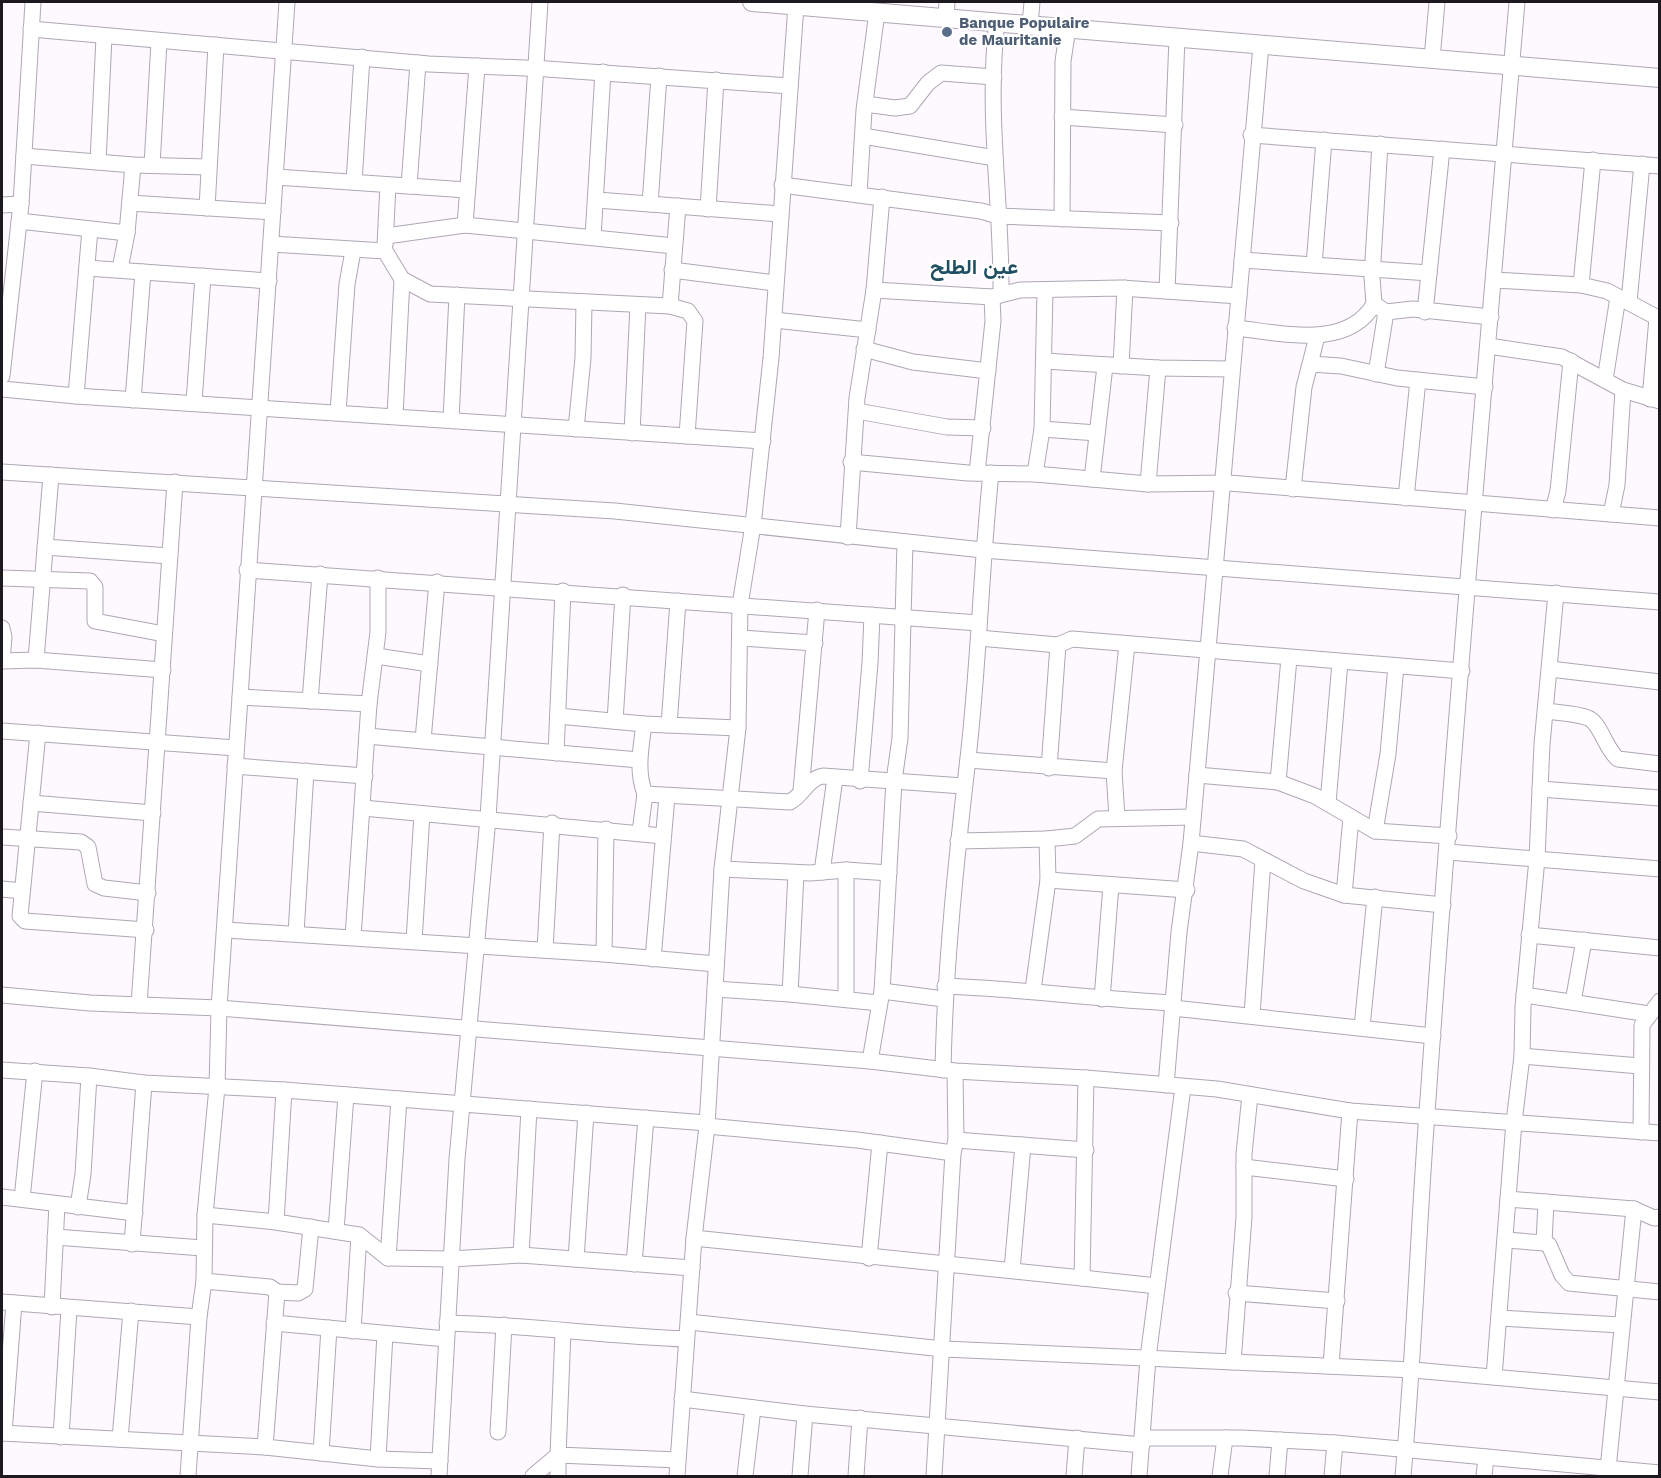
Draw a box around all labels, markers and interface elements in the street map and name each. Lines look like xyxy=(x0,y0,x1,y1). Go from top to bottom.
place label: Banque Populaire de Mauritanie xyxy=(959,14,1090,49)
marker: Banque Populaire de Mauritanie xyxy=(940,25,954,39)
district label: عين الطلح xyxy=(930,254,1018,281)

